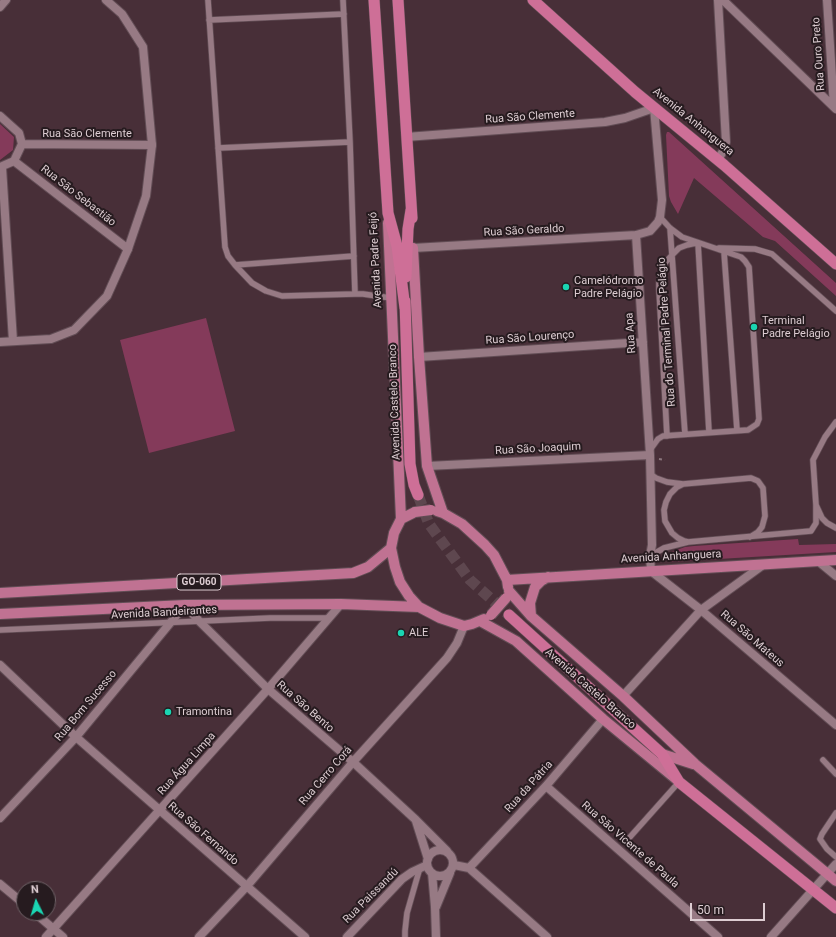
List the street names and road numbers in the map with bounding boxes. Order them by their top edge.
street label: Rua Ouro Preto [810,17,828,91]
street label: Avenida Anhanguera [650,85,736,159]
street label: Rua São Clemente [485,107,575,127]
street label: Rua São Clemente [42,127,132,141]
street label: Rua São Sebastião [38,163,118,229]
street label: Avenida Padre Feijó [367,212,385,308]
street label: Rua São Geraldo [483,222,565,240]
street label: Rua do Terminal Padre Pelágio [655,257,679,407]
street label: Rua Apa [623,312,639,354]
street label: Rua São Lourenço [485,328,575,348]
street label: Avenida Castelo Branco [386,344,404,460]
street label: Rua São Joaquim [495,440,581,458]
street label: Avenida Anhanguera [620,548,722,566]
road number: GO-060 [177,574,221,590]
street label: Avenida Bandeirantes [111,604,217,622]
street label: Rua São Mateus [718,608,786,670]
street label: Avenida Castelo Branco [542,646,638,732]
street label: Rua Bom Sucesso [52,668,120,744]
street label: Rua São Bento [274,679,336,735]
street label: Rua Água Limpa [155,730,219,798]
street label: Rua Cerro Corá [297,744,355,808]
street label: Rua da Pátria [502,758,556,816]
street label: Rua São Vicente de Paula [579,799,681,891]
street label: Rua São Fernando [165,800,241,868]
street label: Rua Paissandú [341,866,401,926]

